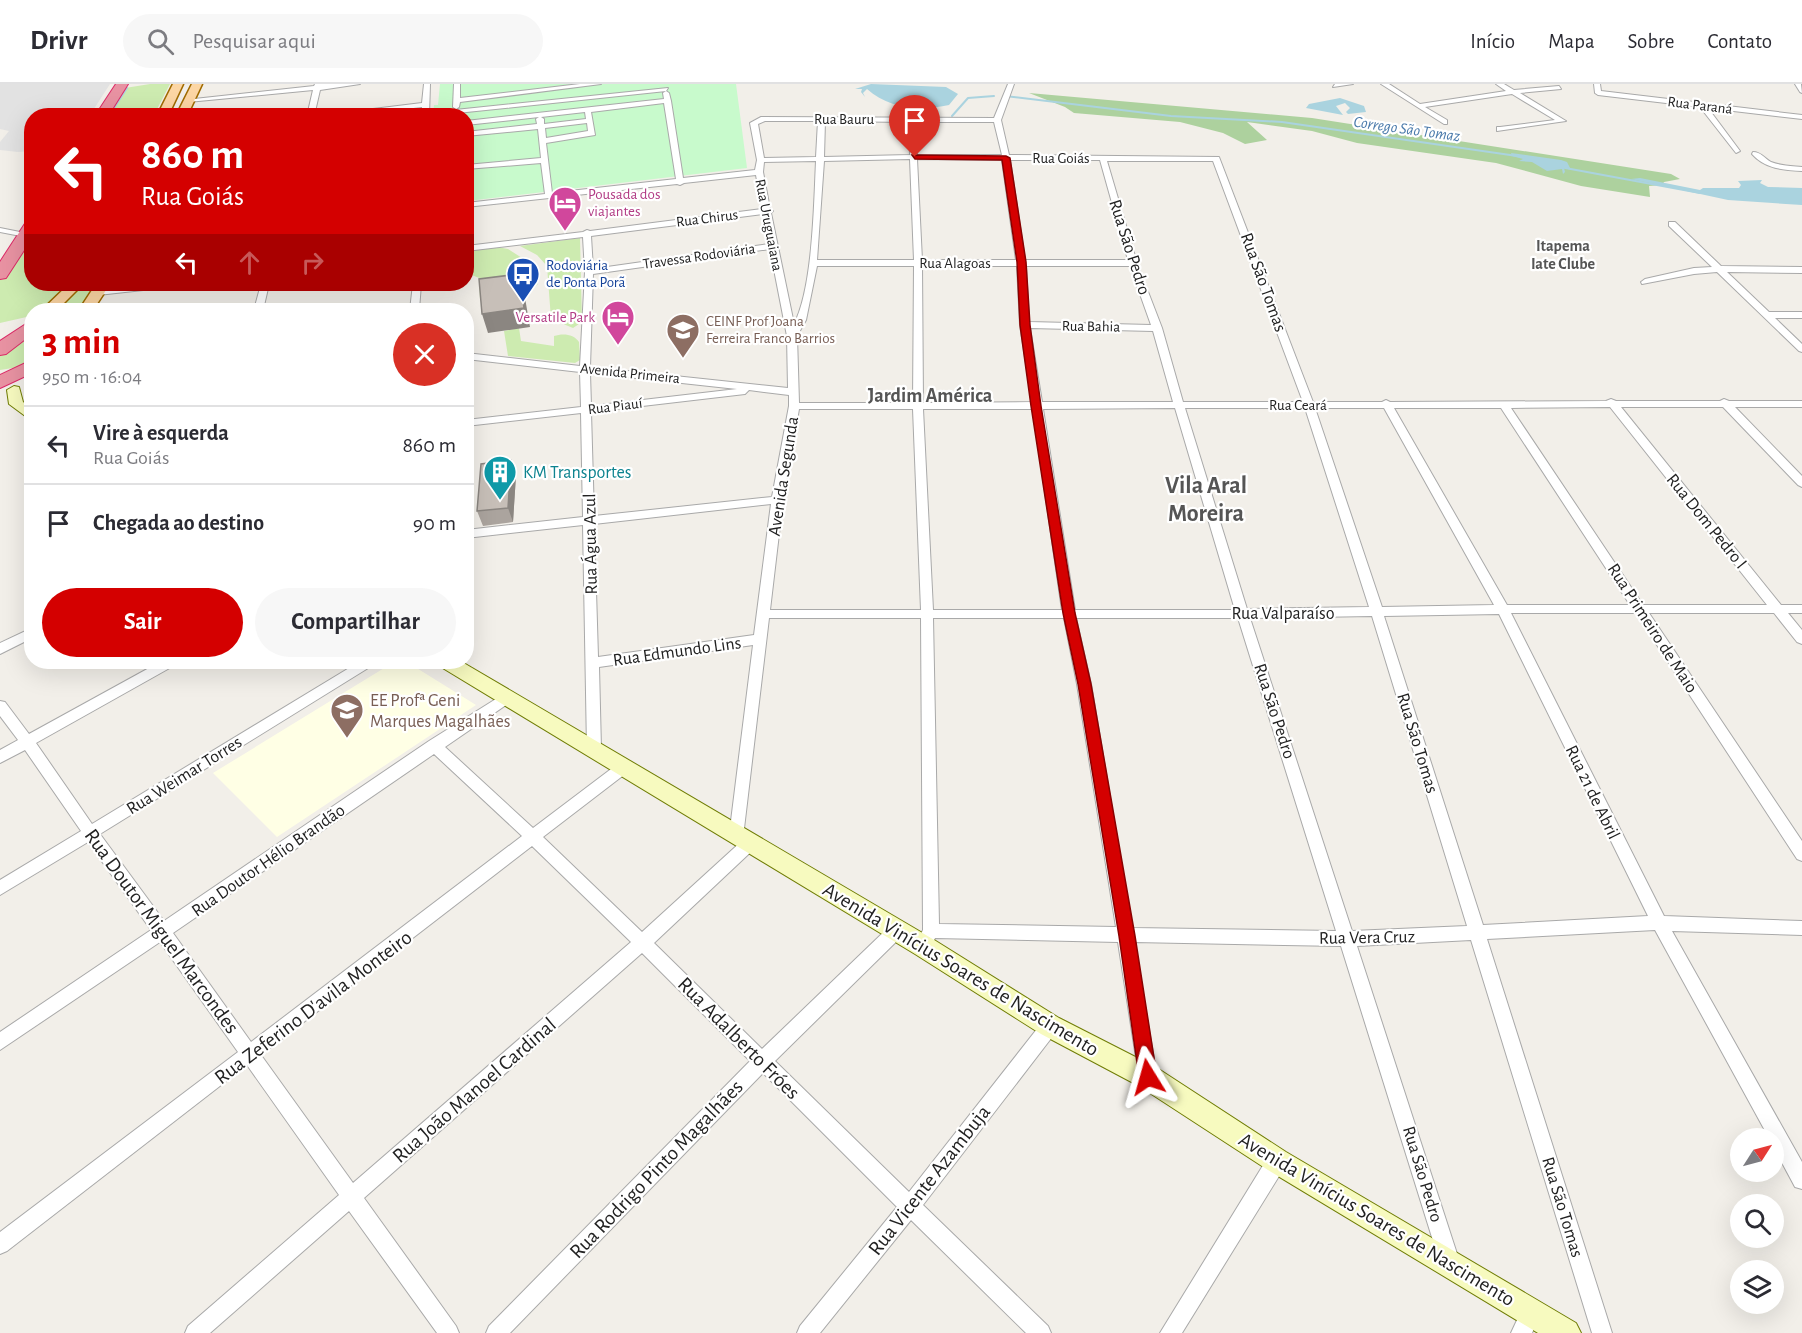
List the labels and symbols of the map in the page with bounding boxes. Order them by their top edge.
street label: Rua Paraná [1667,94,1733,117]
pin [889,95,940,157]
street label: Rua Bauru [814,112,874,127]
water label: Corrego São Tomaz [1352,114,1462,144]
street label: Rua Goiás [1032,151,1090,166]
street label: Rua Uruguaiana [752,178,785,273]
hotel icon: Pousada dos viajantes [547,185,583,232]
place label: Pousada dos viajantes [588,187,661,219]
street label: Rua São Pedro [1105,197,1153,297]
street label: Rua Chirus [675,207,739,230]
street label: Rua São Tomas [1237,230,1289,334]
district label: Itapema Iate Clube [1531,238,1596,272]
street label: Travessa Rodoviária [642,241,756,272]
bus stop icon: Rodoviária de Ponta Porã [505,256,541,303]
street label: Rua Alagoas [919,256,991,271]
place label: Rodoviária de Ponta Porã [546,258,626,290]
hotel icon: Versatile Park [600,299,636,346]
place label: Versatile Park [516,310,595,325]
school or university icon: CEINF Prof Joana Ferreira Franco Barrios [665,312,701,359]
place label: CEINF Prof Joana Ferreira Franco Barrios [706,314,835,346]
street label: Rua Bahia [1062,318,1120,335]
street label: Avenida Primeira [579,361,681,386]
district label: Jardim América [868,386,993,406]
street label: Rua Piauí [587,396,643,417]
street label: Rua Ceará [1269,398,1327,413]
street label: Avenida Segunda [766,415,802,537]
building icon: KM Transportes [482,454,518,501]
place label: KM Transportes [523,464,632,482]
street label: Rua Dom Pedro I [1663,471,1750,573]
district label: Vila Aral Moreira [1165,474,1247,526]
street label: Rua Água Azul [578,493,601,595]
street label: Rua Primeiro de Maio [1604,561,1701,697]
street label: Rua Valparaíso [1231,605,1335,623]
street label: Rua Edmundo Lins [612,634,742,670]
street label: Rua São Pedro [1250,661,1298,761]
street label: Rua São Tomas [1393,691,1441,796]
school or university icon: EE Profª Geni Marques Magalhães [329,692,365,739]
place label: EE Profª Geni Marques Magalhães [370,692,510,731]
street label: Rua Weimar Torres [124,733,245,819]
street label: Rua 21 de Abril [1562,743,1623,842]
street label: Rua Doutor Hélio Brandão [189,801,349,921]
street label: Rua Doutor Miguel Marcondes [80,825,243,1038]
street label: Avenida Vinícius Soares de Nascimento [819,879,1102,1060]
street label: Rua Zeferino D'avila Monteiro [211,926,416,1088]
street label: Rua Vera Cruz [1319,928,1415,948]
street label: Rua Adalberto Fróes [674,973,804,1103]
street label: Rua João Manoel Cardinal [389,1014,560,1167]
position arrow [1116,1045,1180,1109]
street label: Rua Rodrigo Pinto Magalhães [566,1076,747,1263]
street label: Rua Vicente Azambuja [864,1101,995,1259]
street label: Rua São Pedro [1399,1124,1445,1225]
north arrow [1730,1128,1784,1182]
street label: Avenida Vinícius Soares de Nascimento [1235,1129,1518,1310]
street label: Rua São Tomas [1538,1155,1586,1260]

